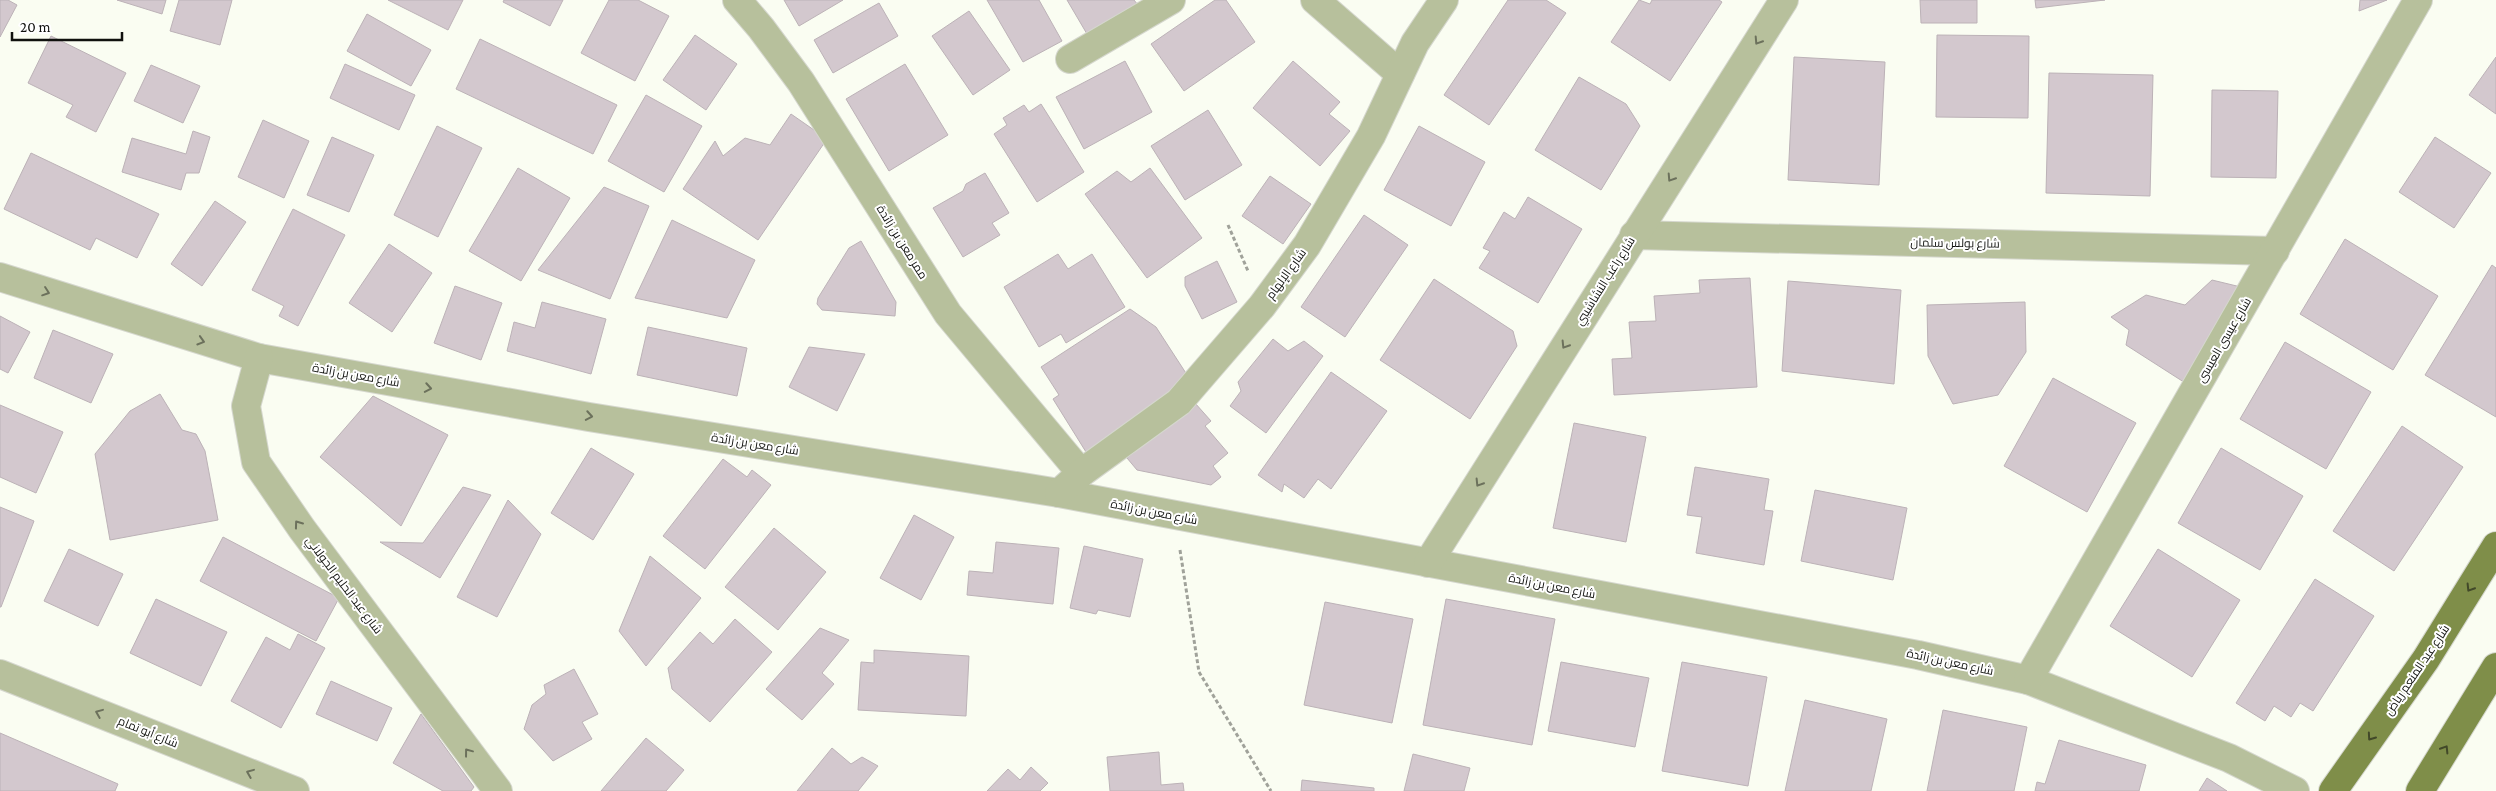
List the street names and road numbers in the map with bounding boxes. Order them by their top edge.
street label: ممر معن بن زائدة [874,202,930,282]
street label: شارع راغب النشاشيبي [1572,234,1640,329]
street label: شارع بولس سلمان [1910,235,2000,252]
street label: شارع الإلهام [1263,246,1310,302]
street label: شارع عيسى العيسى [2194,295,2255,385]
street label: شارع معن بن زائدة [311,360,401,391]
street label: شارع معن بن زائدة [710,430,800,459]
street label: شارع معن بن زائدة [1109,497,1199,528]
street label: شارع عبد الحليم الجولاني [300,534,385,638]
street label: شارع معن بن زائدة [1507,571,1597,602]
street label: شارع عبد المنعم رياض [2382,622,2453,718]
street label: شارع معن بن زائدة [1905,646,1995,679]
street label: شارع أبو تمام [116,713,180,751]

